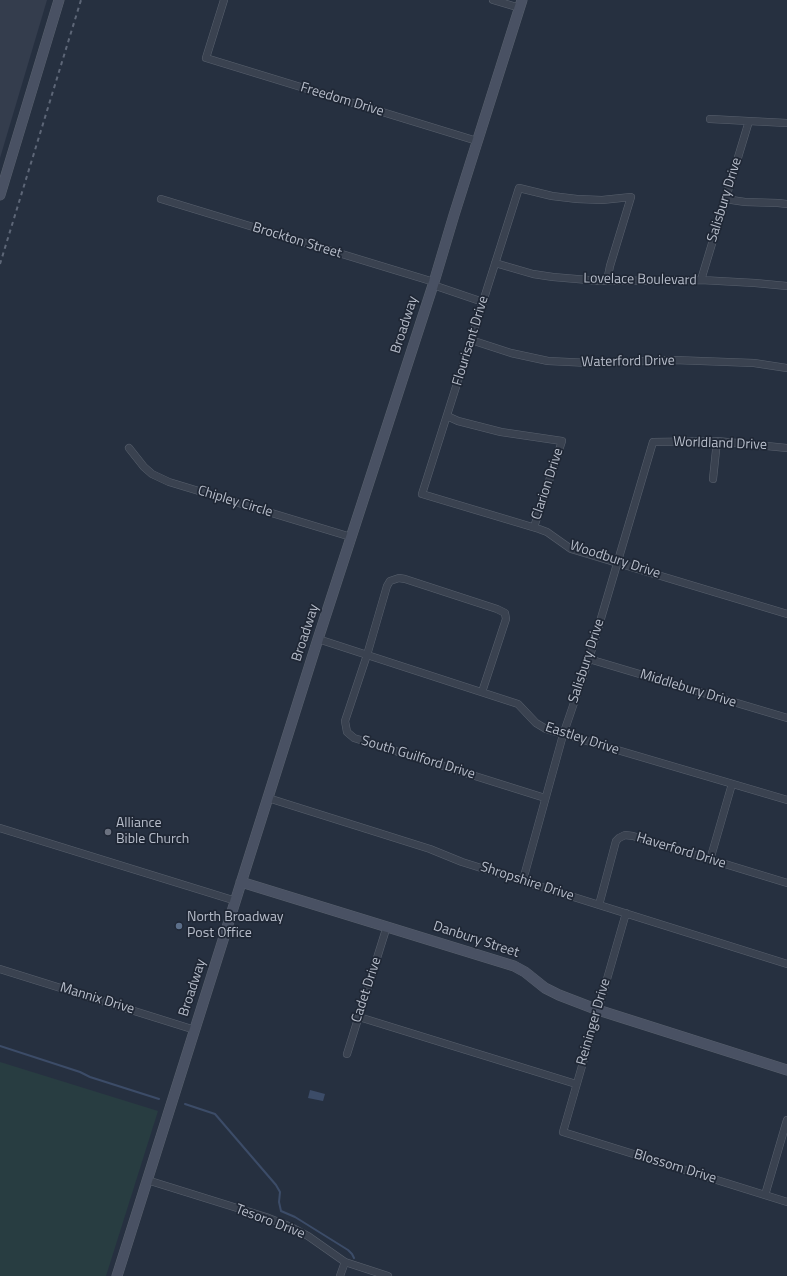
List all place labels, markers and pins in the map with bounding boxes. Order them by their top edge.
place label: Alliance Bible Church [116,816,189,848]
marker: Alliance Bible Church [103,827,113,837]
place label: North Broadway Post Office [187,910,284,942]
marker: North Broadway Post Office [174,921,184,931]

